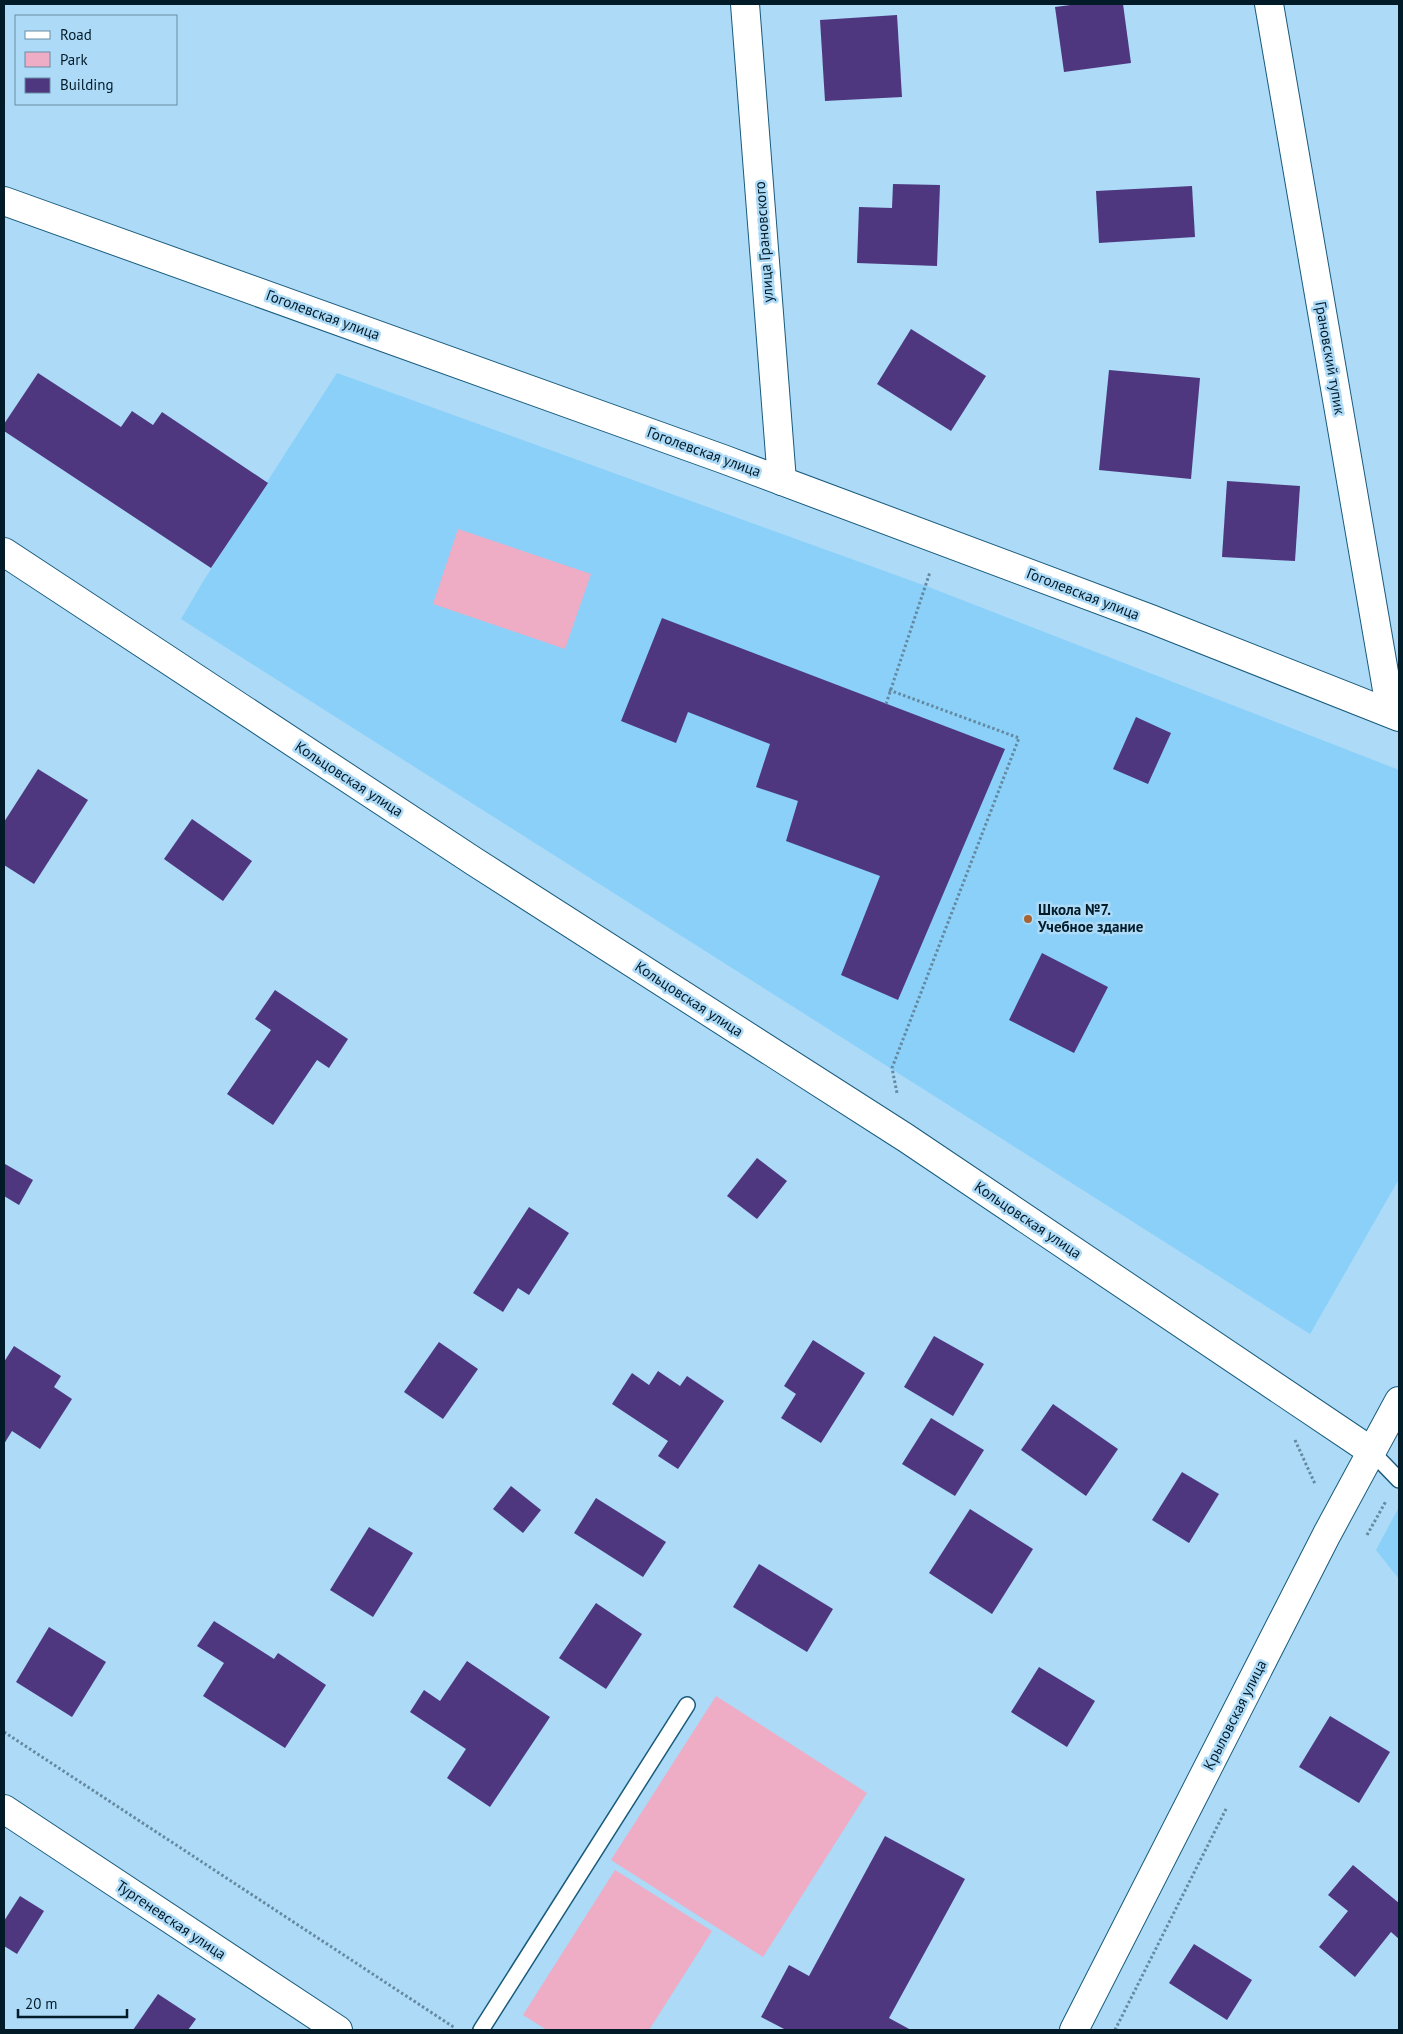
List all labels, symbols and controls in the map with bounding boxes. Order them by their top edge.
legend [15,15,178,105]
text: Road [60,25,92,44]
text: Park [60,50,88,69]
text: Building [60,75,114,94]
street label: улица Грановского [750,181,777,303]
street label: Гоголевская улица [264,285,383,344]
street label: Грановский тупик [1311,300,1350,417]
street label: Гоголевская улица [645,422,764,481]
street label: Гоголевская улица [1024,563,1142,624]
street label: Кольцовская улица [292,737,407,821]
place label: Школа №7. Учебное здание [1037,900,1144,936]
marker: Школа №7. Учебное здание [1022,913,1034,925]
street label: Кольцовская улица [632,957,747,1041]
street label: Кольцовская улица [971,1177,1085,1262]
street label: Крыловская улица [1199,1657,1270,1773]
street label: Тургеневская улица [113,1876,230,1963]
scale bar [18,1986,126,2018]
text: 20 m [25,1994,58,2013]

